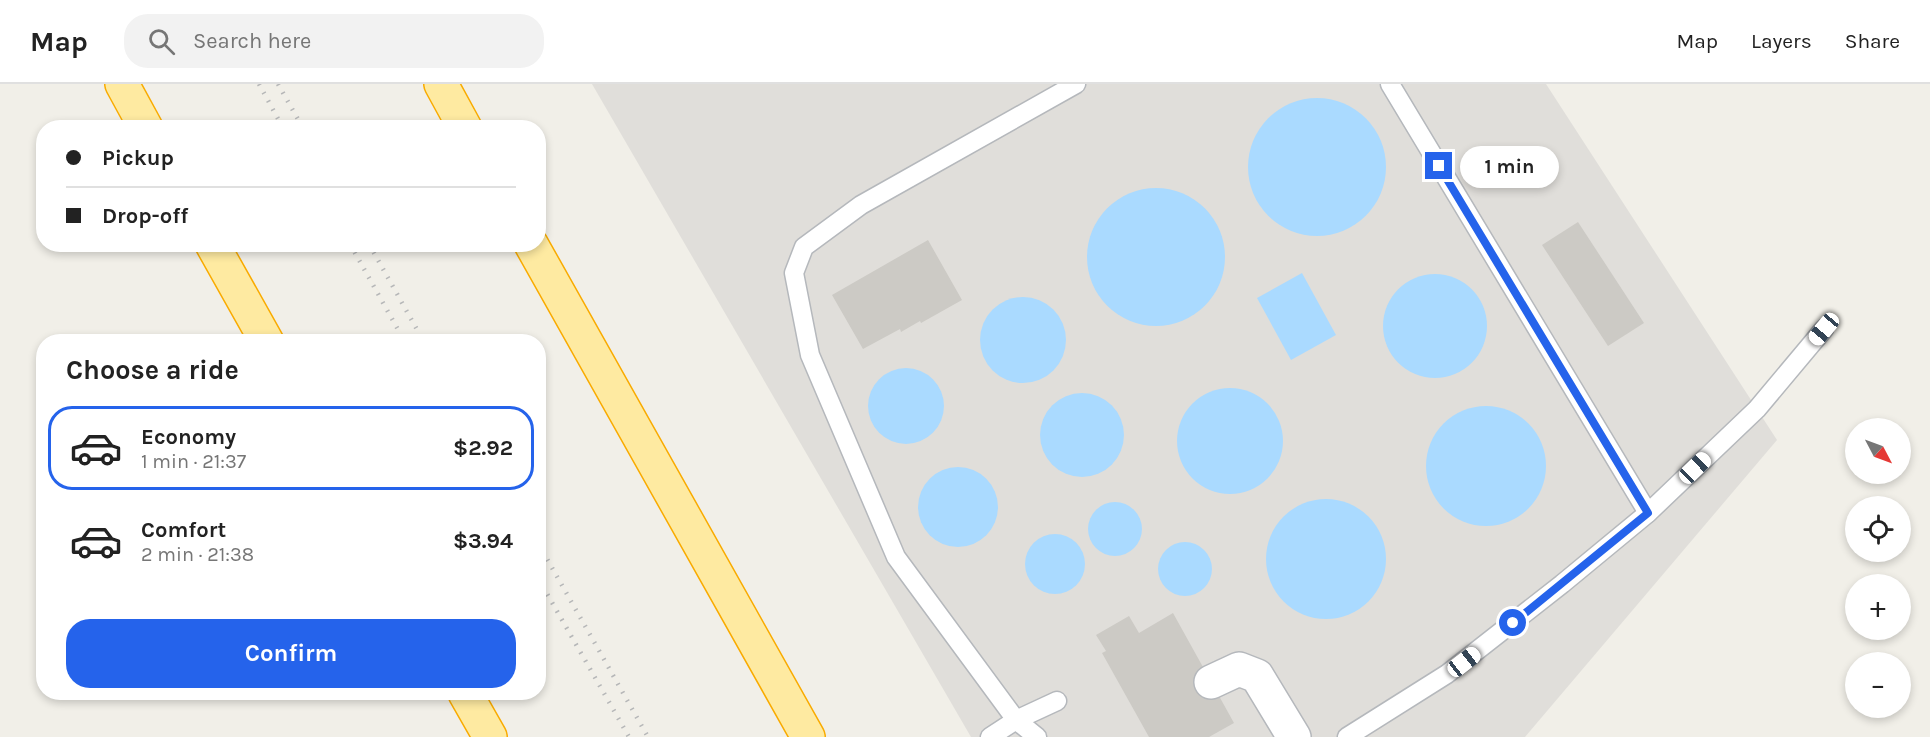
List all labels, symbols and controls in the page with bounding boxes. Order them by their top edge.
search box [124,14,544,68]
text: Map [30,25,88,58]
icon: search [145,25,178,58]
text: Search here [193,28,311,54]
text: Map [1676,29,1718,53]
text: Layers [1751,29,1812,53]
text: Share [1845,29,1900,53]
text: Pickup [102,145,174,171]
callout: 1 min [1460,145,1559,187]
route end [1425,152,1452,179]
text: 1 min [1484,155,1535,178]
text: Drop-off [102,203,188,229]
car [1806,309,1842,349]
text: Choose a ride [66,354,239,386]
north arrow [1845,418,1911,484]
map controls [1845,418,1911,718]
icon: car [69,421,123,475]
text: Economy [141,424,236,450]
text: $2.92 [453,435,513,461]
car [1676,449,1714,487]
text: 1 min · 21:37 [141,450,246,473]
button: locate [1845,496,1911,562]
icon: car [69,514,123,568]
text: Comfort [141,517,226,543]
text: $3.94 [453,528,513,554]
text: 2 min · 21:38 [141,543,254,566]
button: + [1845,574,1911,640]
route start [1499,609,1526,636]
button: Confirm [66,619,516,688]
car [1444,644,1484,680]
button: − [1845,652,1911,718]

